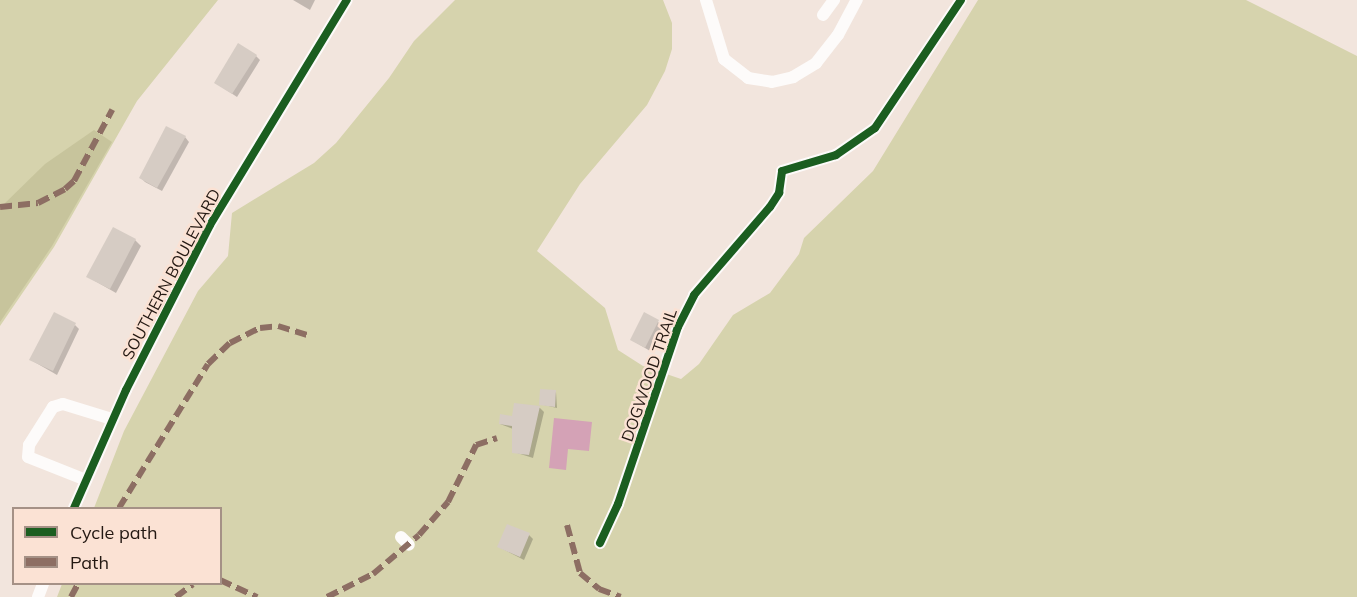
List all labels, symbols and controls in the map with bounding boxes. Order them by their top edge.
street label: SOUTHERN BOULEVARD [118,185,224,363]
street label: DOGWOOD TRAIL [617,306,681,444]
legend [12,507,222,585]
text: Cycle path [70,521,157,544]
text: Path [70,551,109,574]

